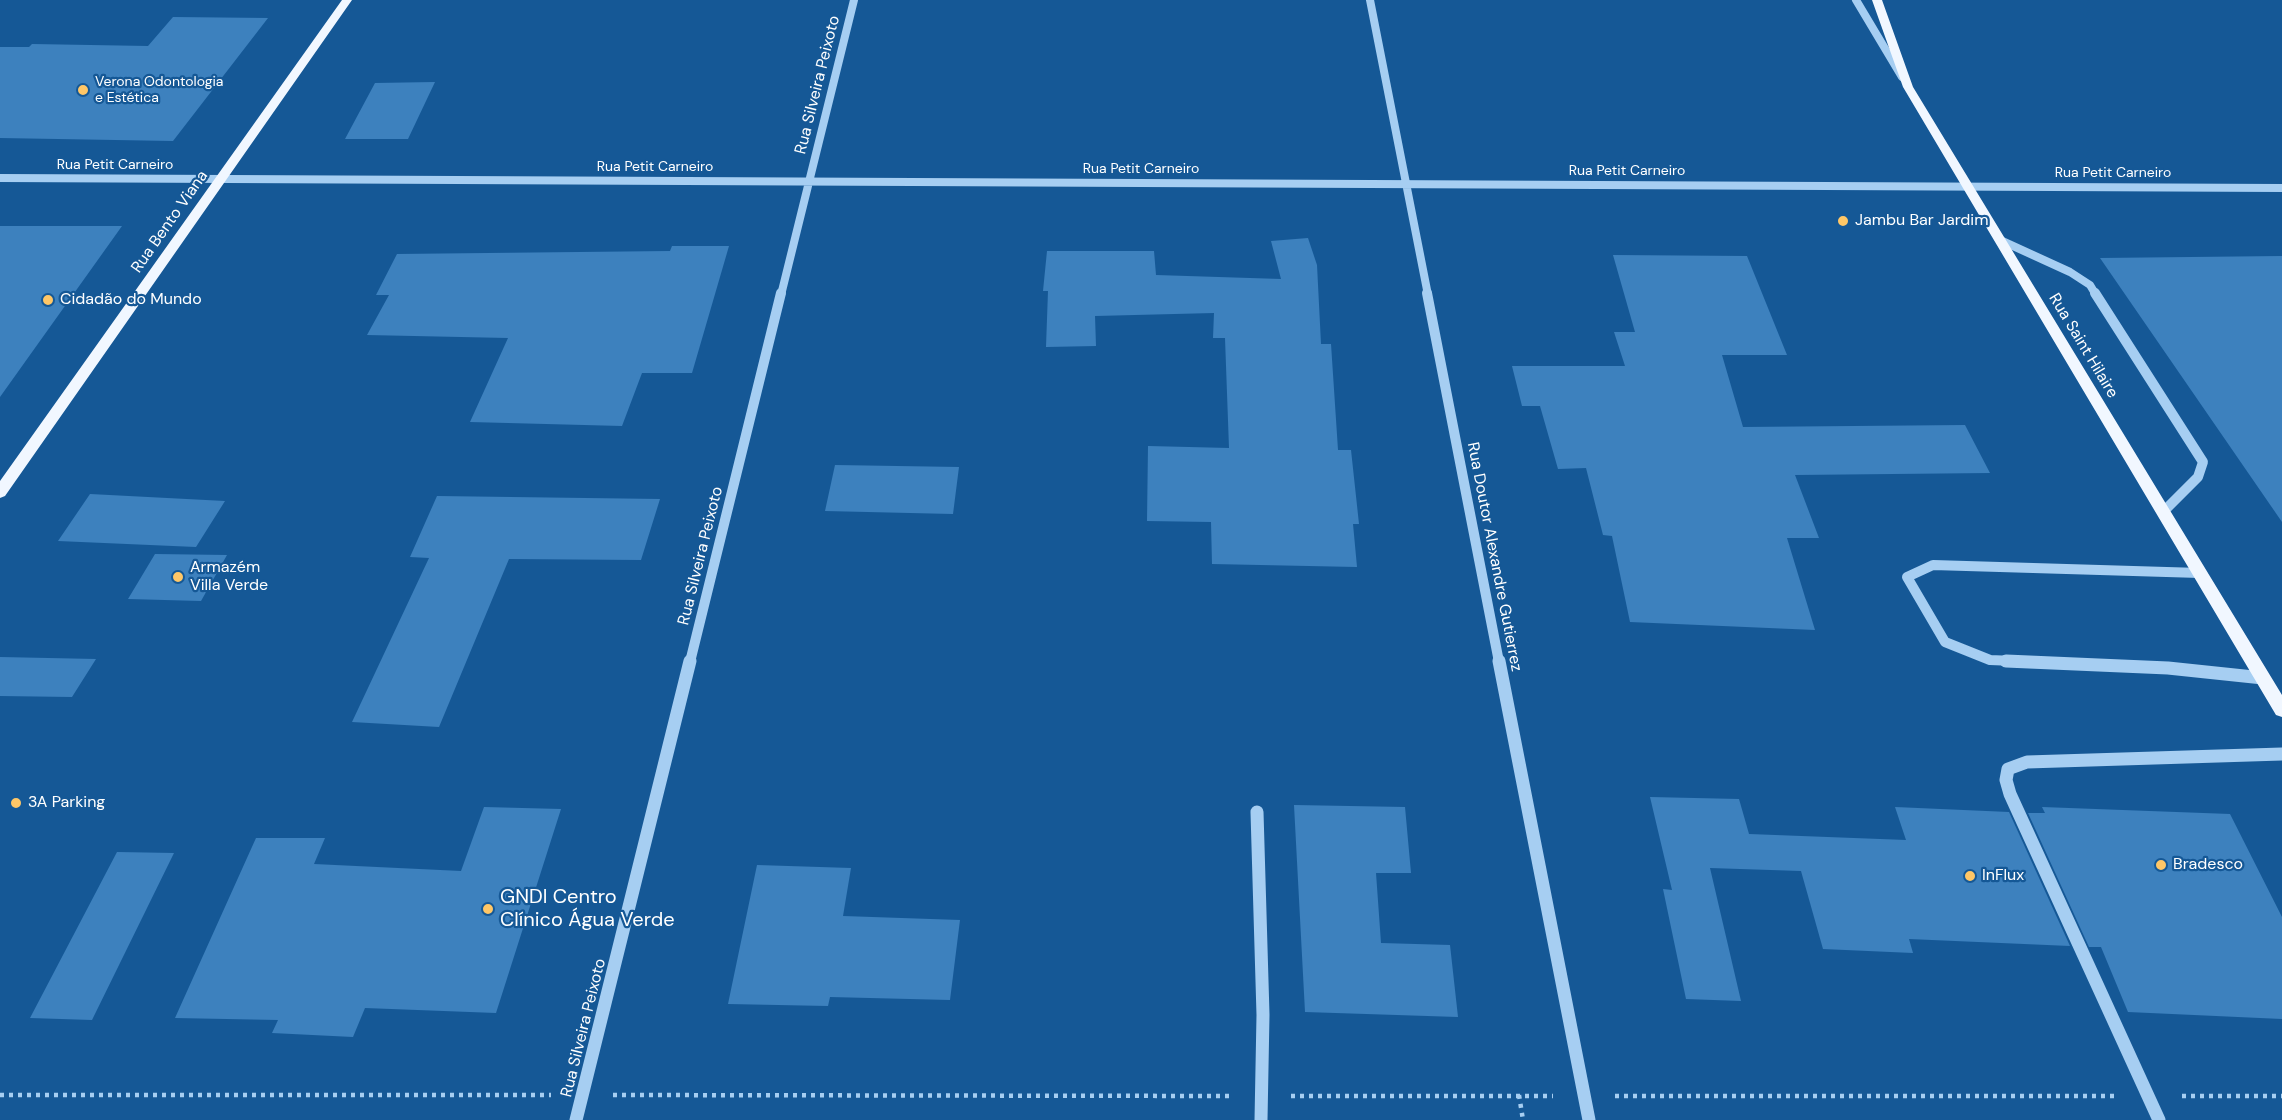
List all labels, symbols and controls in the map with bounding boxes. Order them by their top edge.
street label: Rua Silveira Peixoto [791,14,845,156]
place label: Verona Odontologia e Estética [95,74,223,106]
marker: Verona Odontologia e Estética [76,83,90,97]
street label: Rua Petit Carneiro [57,157,173,173]
street label: Rua Petit Carneiro [597,159,713,175]
street label: Rua Petit Carneiro [1083,161,1199,177]
street label: Rua Petit Carneiro [1569,163,1685,179]
street label: Rua Petit Carneiro [2055,165,2171,181]
street label: Rua Bento Viana [128,167,212,277]
place label: Jambu Bar Jardim [1855,211,1988,231]
marker: Jambu Bar Jardim [1836,214,1850,228]
place label: Cidadão do Mundo [60,290,202,310]
street label: Rua Saint Hilaire [2044,290,2122,402]
marker: Cidadão do Mundo [41,293,55,307]
street label: Rua Doutor Alexandre Gutierrez [1462,441,1526,673]
street label: Rua Silveira Peixoto [674,485,728,627]
place label: Armazém Villa Verde [190,558,268,596]
marker: Armazém Villa Verde [171,570,185,584]
place label: 3A Parking [28,793,105,813]
marker: 3A Parking [9,796,23,810]
place label: Bradesco [2173,855,2243,875]
marker: Bradesco [2154,858,2168,872]
place label: InFlux [1982,866,2024,886]
marker: InFlux [1963,869,1977,883]
place label: GNDI Centro Clínico Água Verde [500,886,675,933]
marker: GNDI Centro Clínico Água Verde [481,902,495,916]
street label: Rua Silveira Peixoto [557,957,611,1099]

